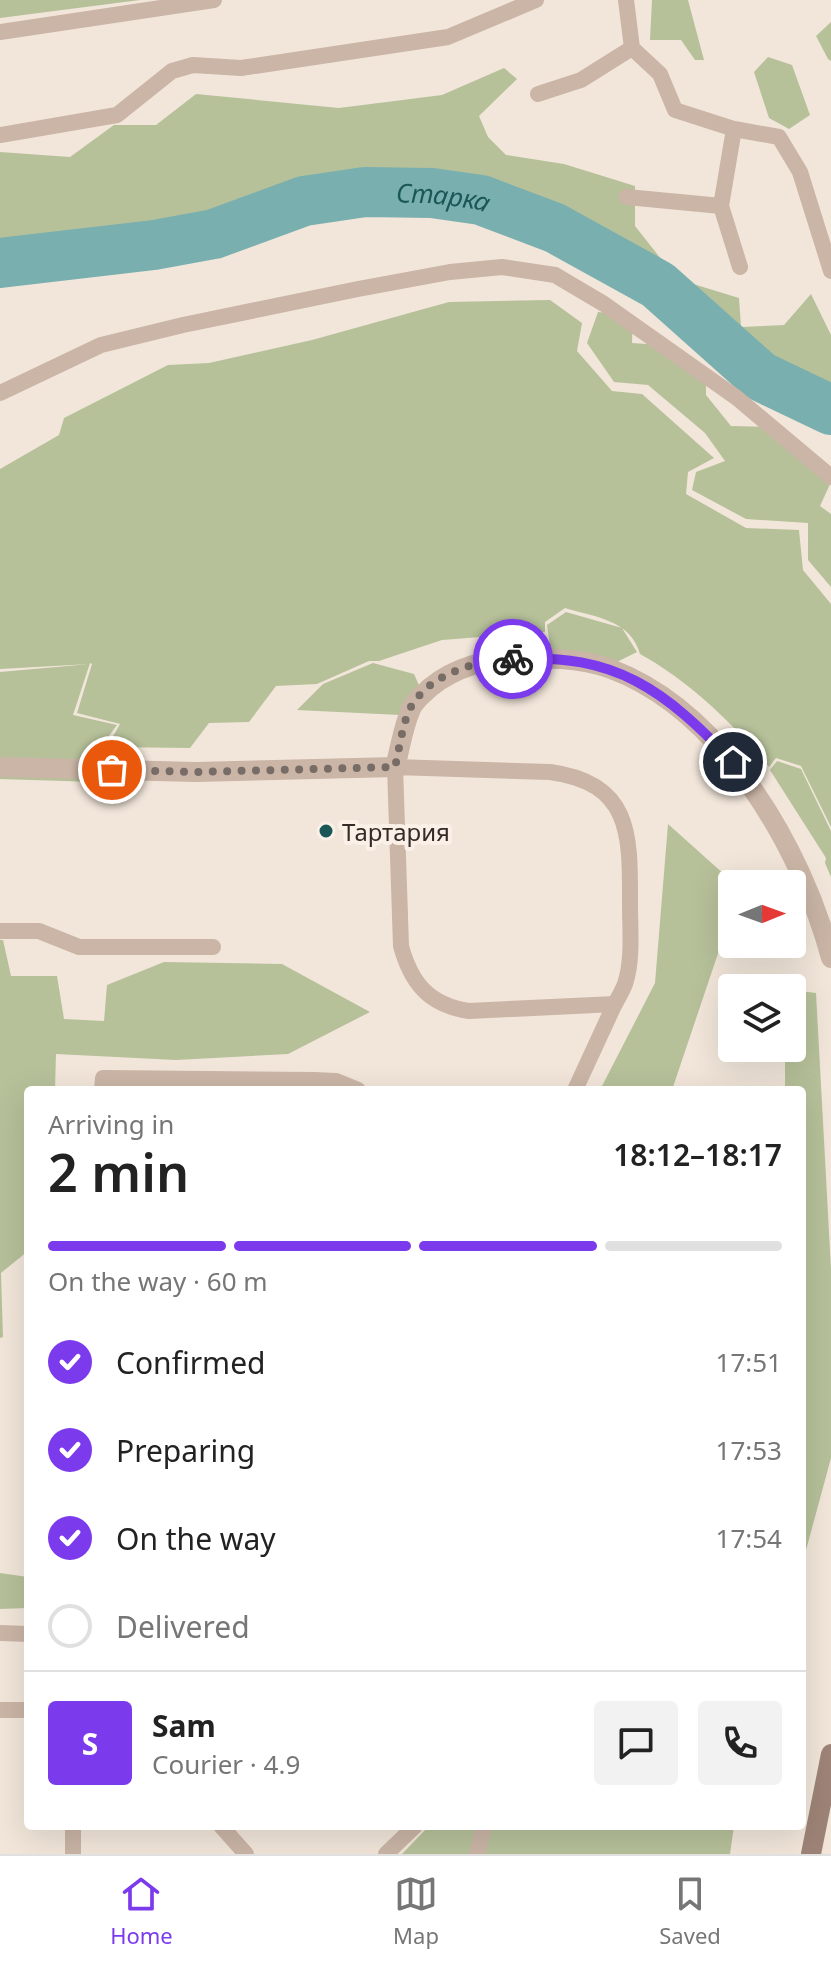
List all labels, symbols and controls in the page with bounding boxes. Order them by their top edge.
water label: Старка [396,174,496,220]
courier [473,619,553,699]
icon: bike [491,637,535,681]
pin [699,728,767,796]
pin [78,736,146,804]
icon: home [711,740,755,784]
icon: bag [90,748,134,792]
place label: Тартария [342,815,450,848]
marker: Тартария [317,822,335,840]
north arrow [718,870,806,958]
map controls [718,870,806,1062]
button: layers [718,974,806,1062]
text: Arriving in [48,1106,174,1142]
text: 18:12–18:17 [613,1134,782,1175]
text: 2 min [48,1136,189,1207]
text: On the way · 60 m [48,1263,268,1299]
icon: check [48,1340,92,1384]
text: Confirmed [116,1342,266,1383]
text: 17:51 [716,1344,782,1380]
icon: check [48,1428,92,1472]
text: Preparing [116,1430,255,1471]
text: 17:53 [716,1432,782,1468]
icon: check [48,1516,92,1560]
text: On the way [116,1518,276,1559]
text: 17:54 [716,1520,782,1556]
text: Delivered [116,1606,250,1647]
button: chat [594,1701,678,1785]
button: phone [698,1701,782,1785]
text: Sam [152,1705,216,1746]
text: S [82,1723,98,1764]
text: Courier · 4.9 [152,1746,300,1782]
tab: Home [110,1872,173,1950]
tab: Map [393,1872,439,1950]
tab: Saved [659,1872,721,1950]

